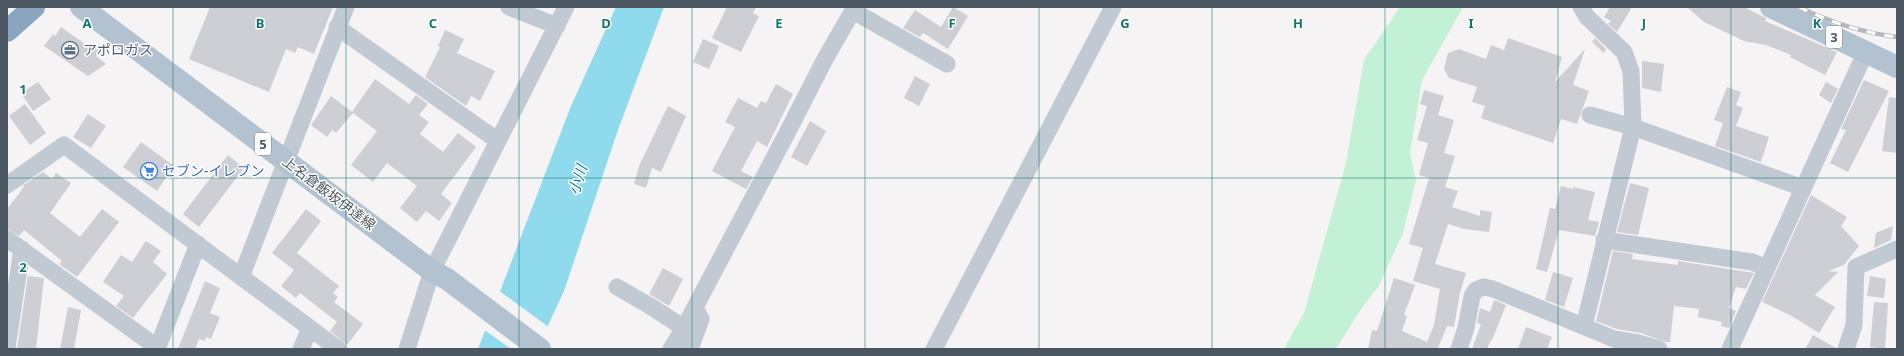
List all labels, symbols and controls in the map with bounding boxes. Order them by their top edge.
text: A [83,14,92,32]
text: B [256,14,264,32]
text: C [429,14,437,32]
text: D [601,14,611,32]
text: E [775,14,783,32]
text: F [948,14,956,32]
text: G [1120,14,1130,32]
text: H [1293,14,1303,32]
text: I [1468,14,1474,32]
text: J [1641,14,1646,32]
text: K [1813,14,1822,32]
road number: 3 [1826,26,1842,48]
office icon: アポロガス [60,40,80,60]
place label: アポロガス [83,40,153,59]
text: 1 [19,80,27,98]
road number: 5 [255,133,271,155]
street label: 上名倉飯坂伊達線 [279,151,380,234]
water label: 小川 [563,160,592,197]
supermarket icon: セブン-イレブン [139,161,159,181]
place label: セブン-イレブン [162,161,265,180]
text: 2 [19,258,27,276]

